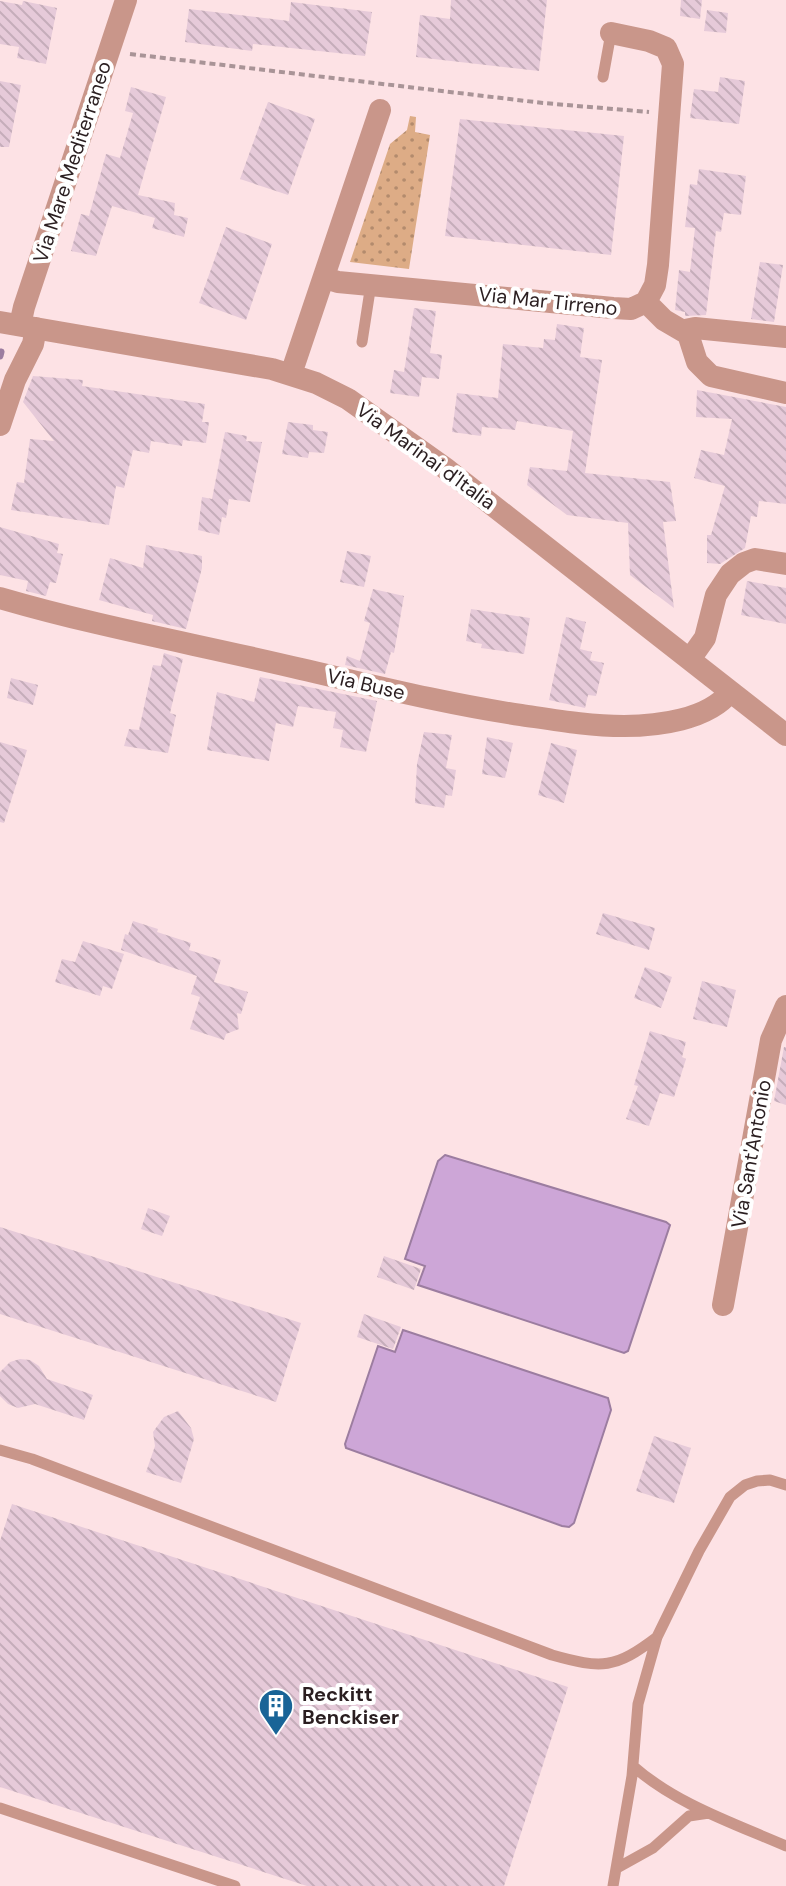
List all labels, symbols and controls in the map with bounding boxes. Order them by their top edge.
street label: Via Mare Mediterraneo [27,58,117,266]
street label: Via Mar Tirreno [477,281,619,321]
street label: Via Marinai d'Italia [351,397,501,515]
street label: Via Buse [324,662,408,706]
street label: Via Sant'Antonio [725,1078,777,1230]
place label: Reckitt Benckiser [302,1681,399,1730]
building icon: Reckitt Benckiser [257,1687,295,1737]

